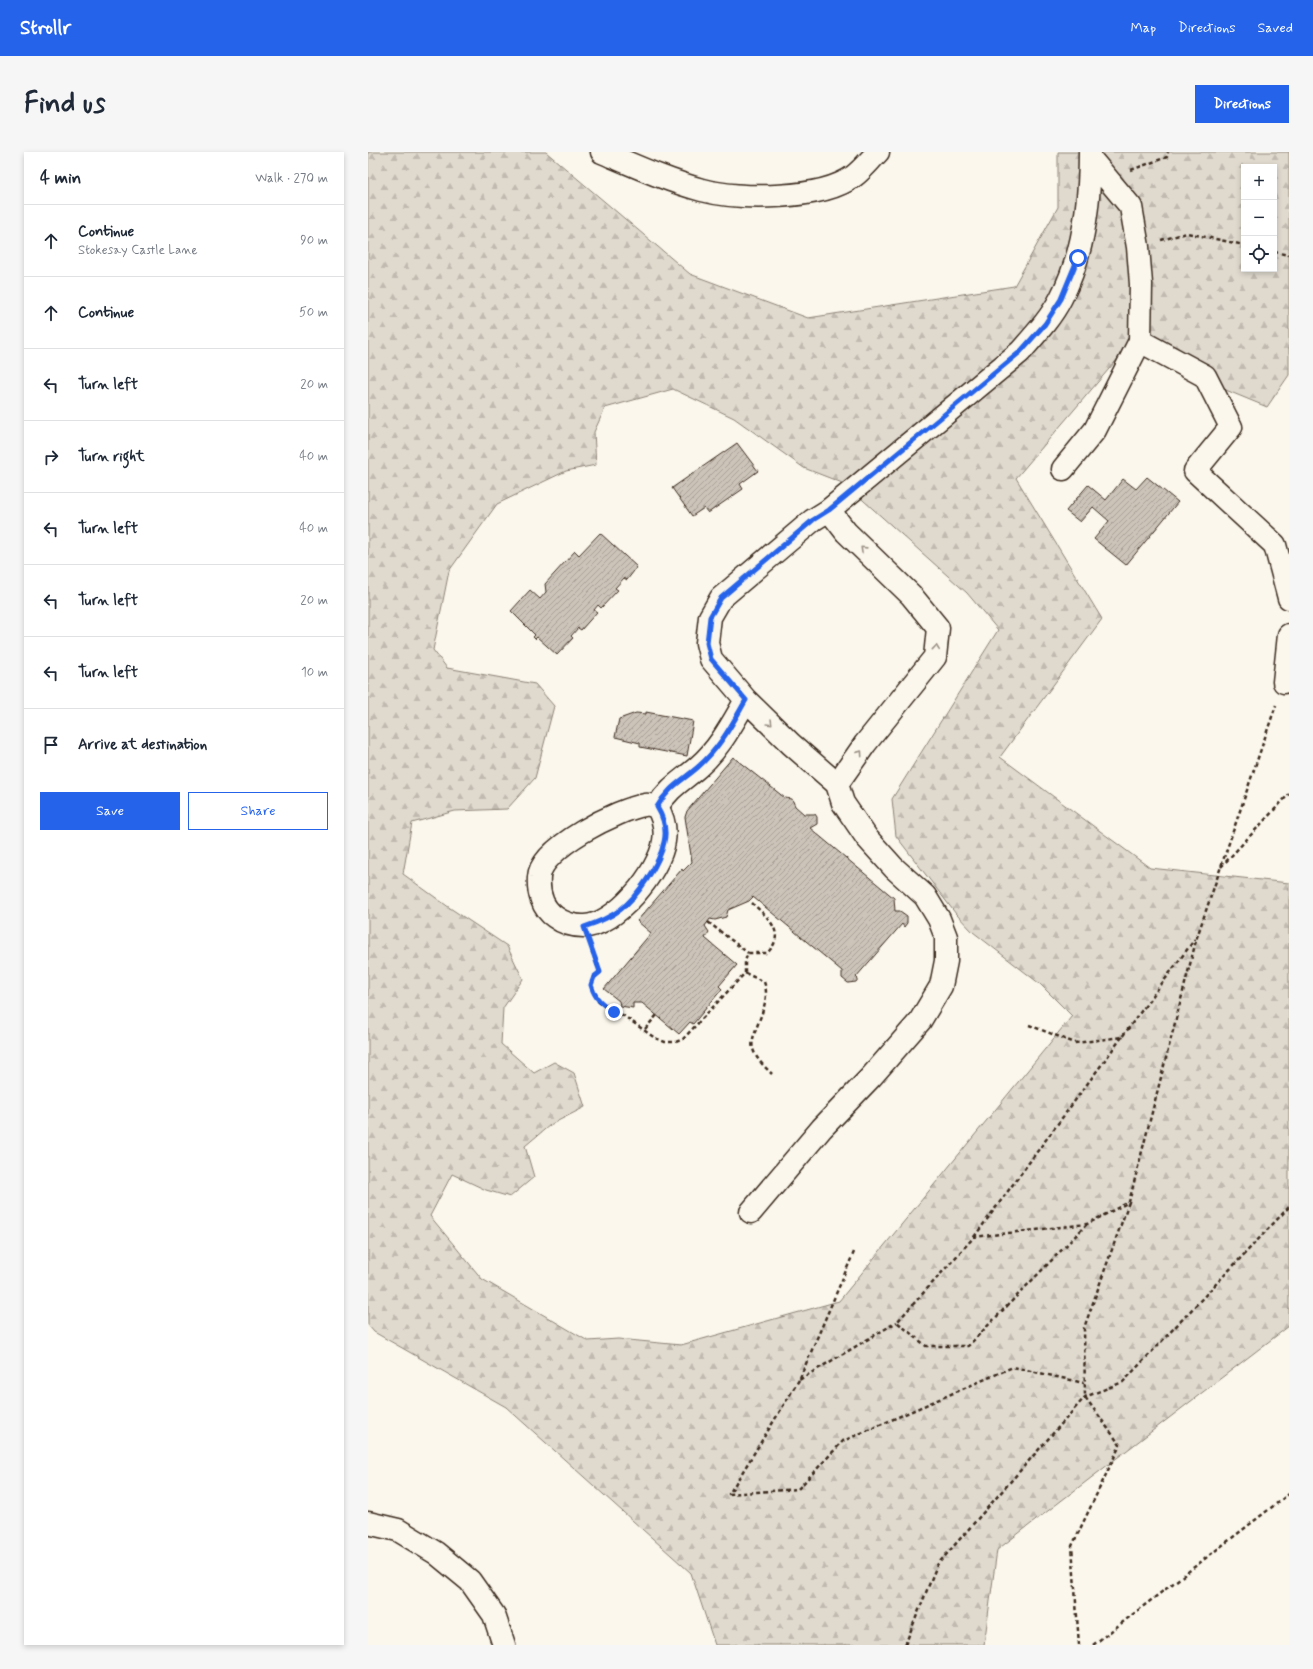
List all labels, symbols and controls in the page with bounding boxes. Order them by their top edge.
text: Strollr [20,16,71,41]
text: Map [1130,19,1156,37]
text: Directions [1178,19,1236,37]
text: Saved [1258,19,1293,37]
button: Directions [1195,85,1289,123]
text: Find us [24,86,105,123]
map controls [1241,164,1277,272]
button: + [1241,164,1277,200]
text: 4 min [40,167,81,189]
text: Walk · 270 m [255,170,328,187]
button: − [1241,200,1277,236]
text: Continue [78,222,134,242]
icon: ahead [40,230,62,252]
text: 90 m [300,232,328,249]
button: locate [1241,236,1277,272]
text: Stokesay Castle Lane [78,242,198,259]
route start [1069,249,1087,267]
icon: ahead [40,302,62,324]
text: Continue [78,303,134,323]
text: 50 m [299,304,328,321]
icon: left [40,374,62,396]
text: Turn left [78,375,138,395]
text: 20 m [300,376,328,393]
icon: right [40,446,62,468]
text: Turn right [78,447,145,467]
text: 40 m [299,448,328,465]
icon: left [40,518,62,540]
text: Turn left [78,519,138,539]
text: 40 m [299,520,328,537]
one-way arrow [860,546,868,554]
icon: left [40,590,62,612]
text: Turn left [78,591,138,611]
text: 20 m [300,592,328,609]
one-way arrow [931,645,940,652]
icon: left [40,662,62,684]
text: Turn left [78,663,138,683]
text: 10 m [301,664,328,681]
one-way arrow [765,718,773,726]
icon: arrive [40,734,62,756]
text: Arrive at destination [78,735,207,755]
one-way arrow [855,750,862,757]
button: Save [40,792,180,830]
button: Share [188,792,328,830]
route end [605,1003,623,1021]

